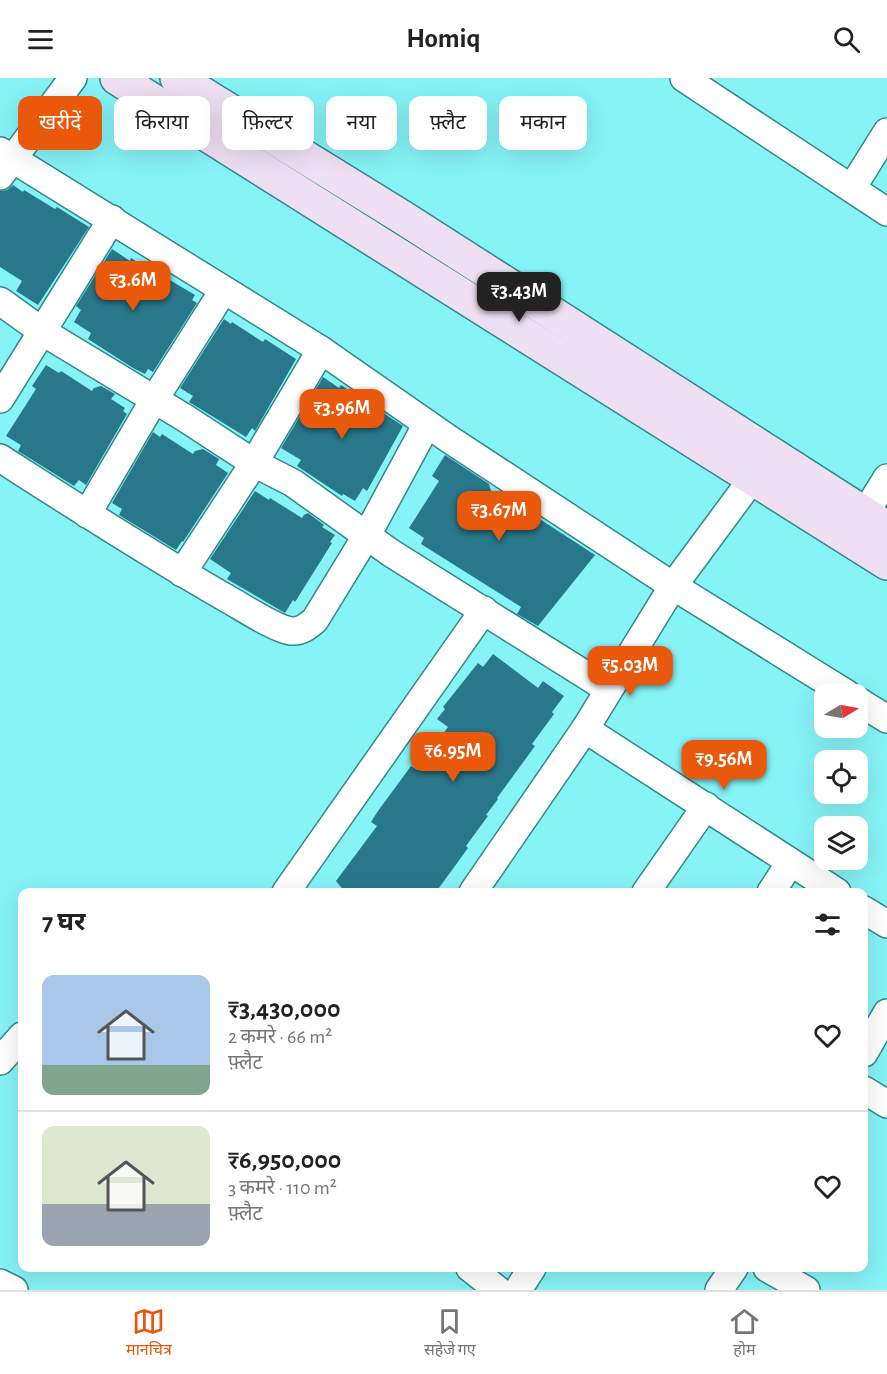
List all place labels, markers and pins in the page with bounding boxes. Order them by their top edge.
pin: ₹3.6M [91,261,175,312]
pin: ₹3.43M [470,272,568,323]
pin: ₹3.96M [293,389,391,440]
pin: ₹3.67M [450,491,548,542]
pin: ₹5.03M [581,646,679,697]
pin: ₹6.95M [404,732,502,783]
pin: ₹9.56M [675,740,773,791]

